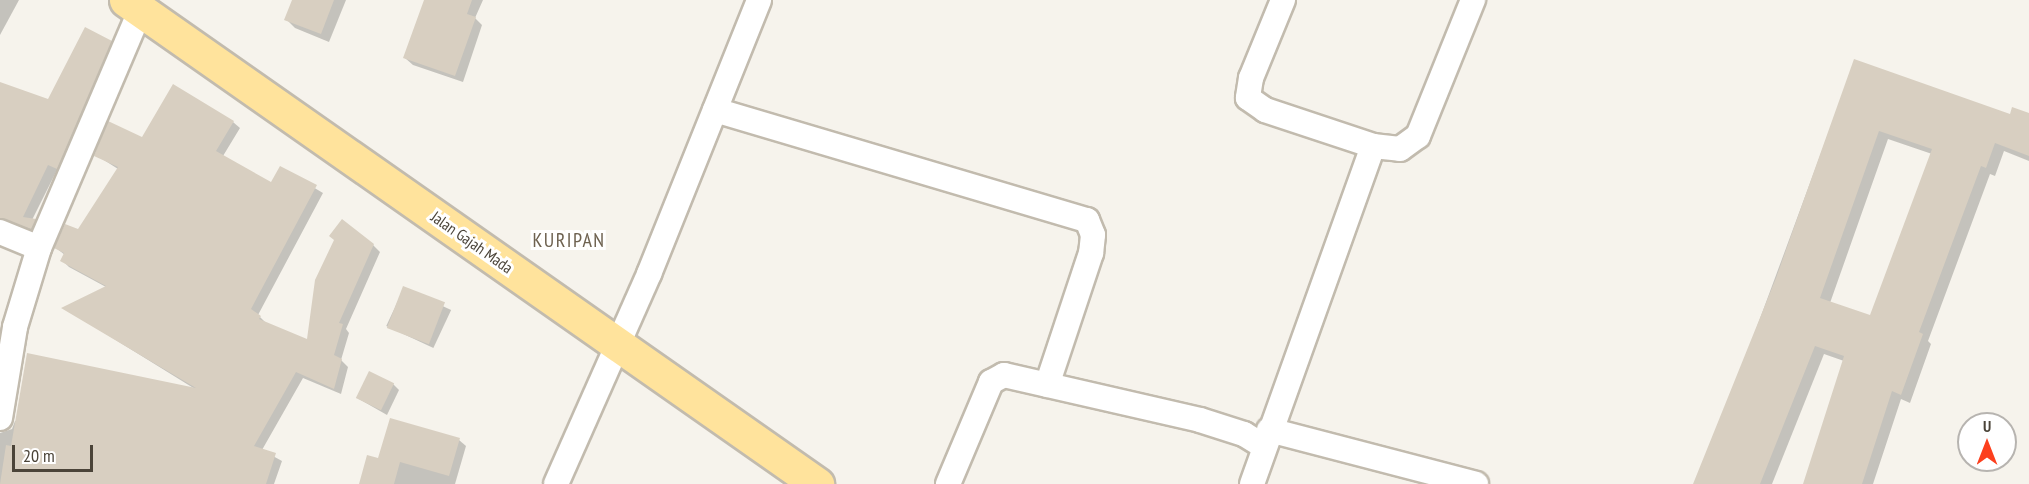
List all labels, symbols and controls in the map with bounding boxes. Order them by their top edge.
street label: Jalan Gajah Mada [427,207,517,277]
district label: KURIPAN [532,228,606,252]
north arrow [1957,412,2017,472]
text: U [1983,416,1991,436]
scale bar [15,433,96,471]
text: 20 m [23,444,55,467]

